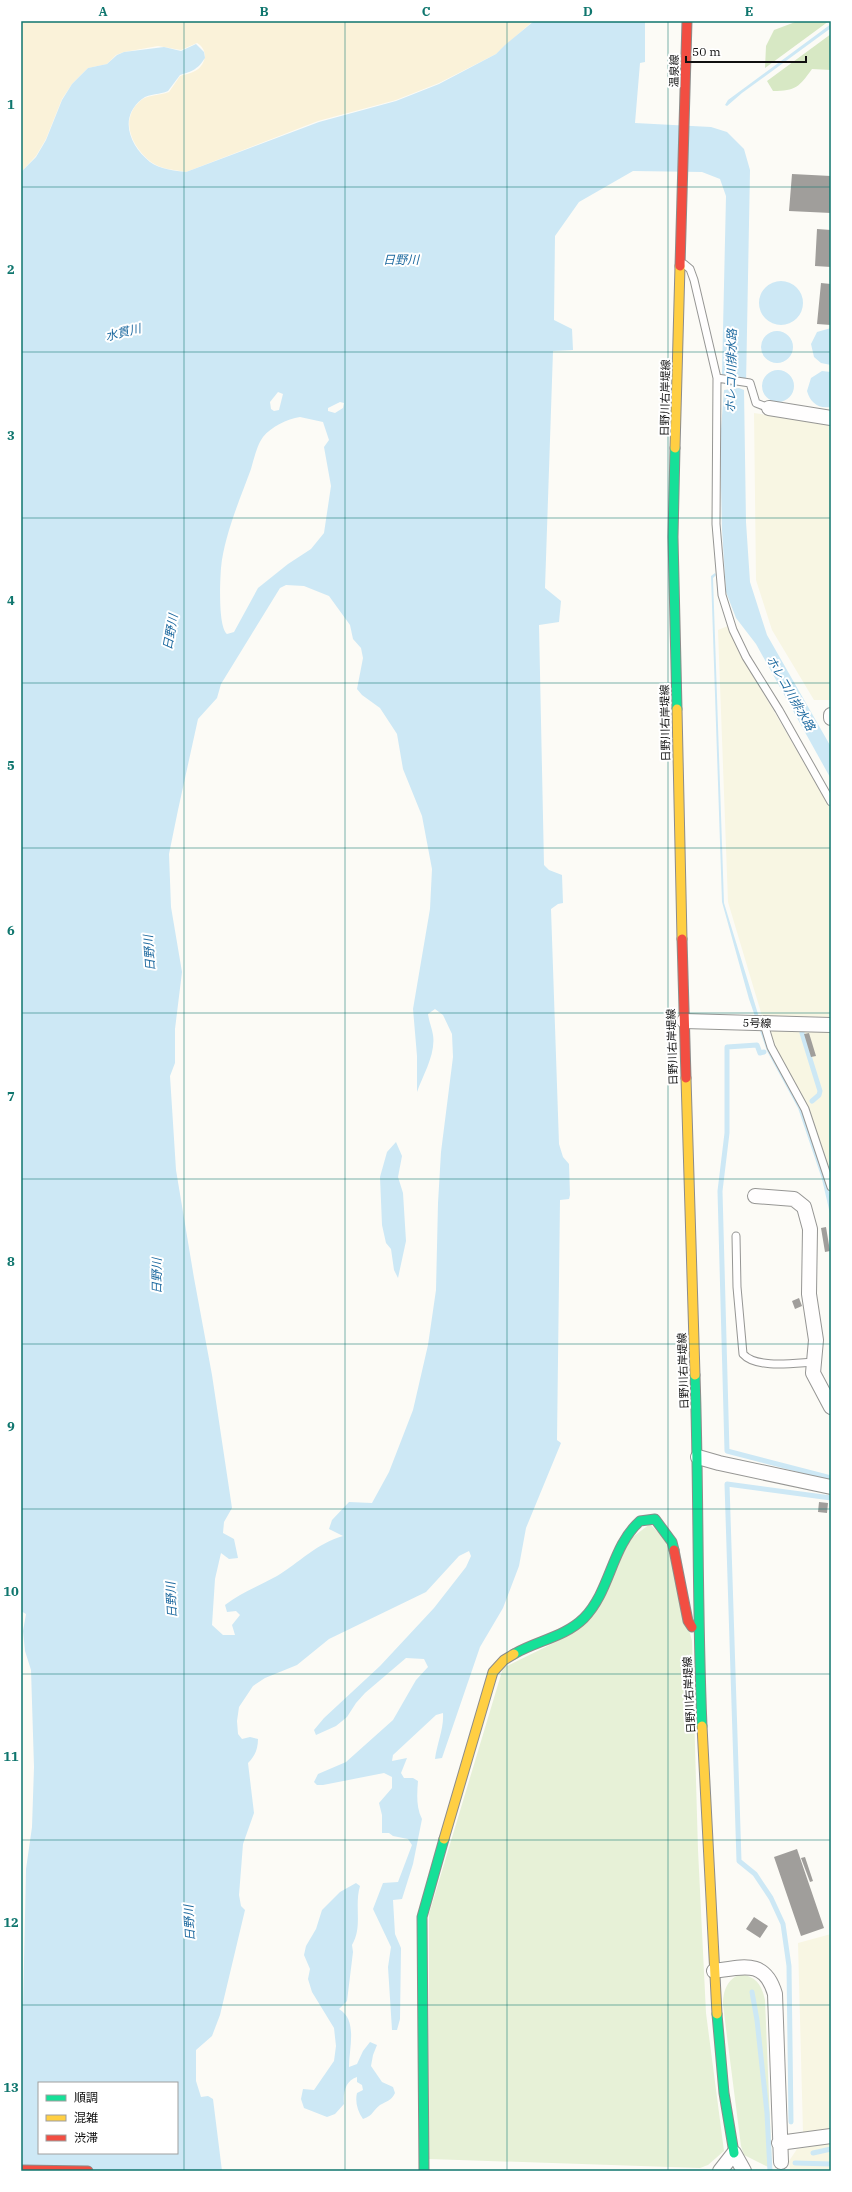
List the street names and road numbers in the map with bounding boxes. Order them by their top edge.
street label: 温泉線 [667,54,681,88]
street label: 日野川右岸堤線 [657,359,673,437]
street label: 日野川右岸堤線 [657,684,673,762]
street label: 日野川右岸堤線 [664,1008,680,1086]
street label: 5号線 [742,1016,772,1030]
street label: 日野川右岸堤線 [675,1332,691,1410]
street label: 日野川右岸堤線 [680,1656,698,1734]

